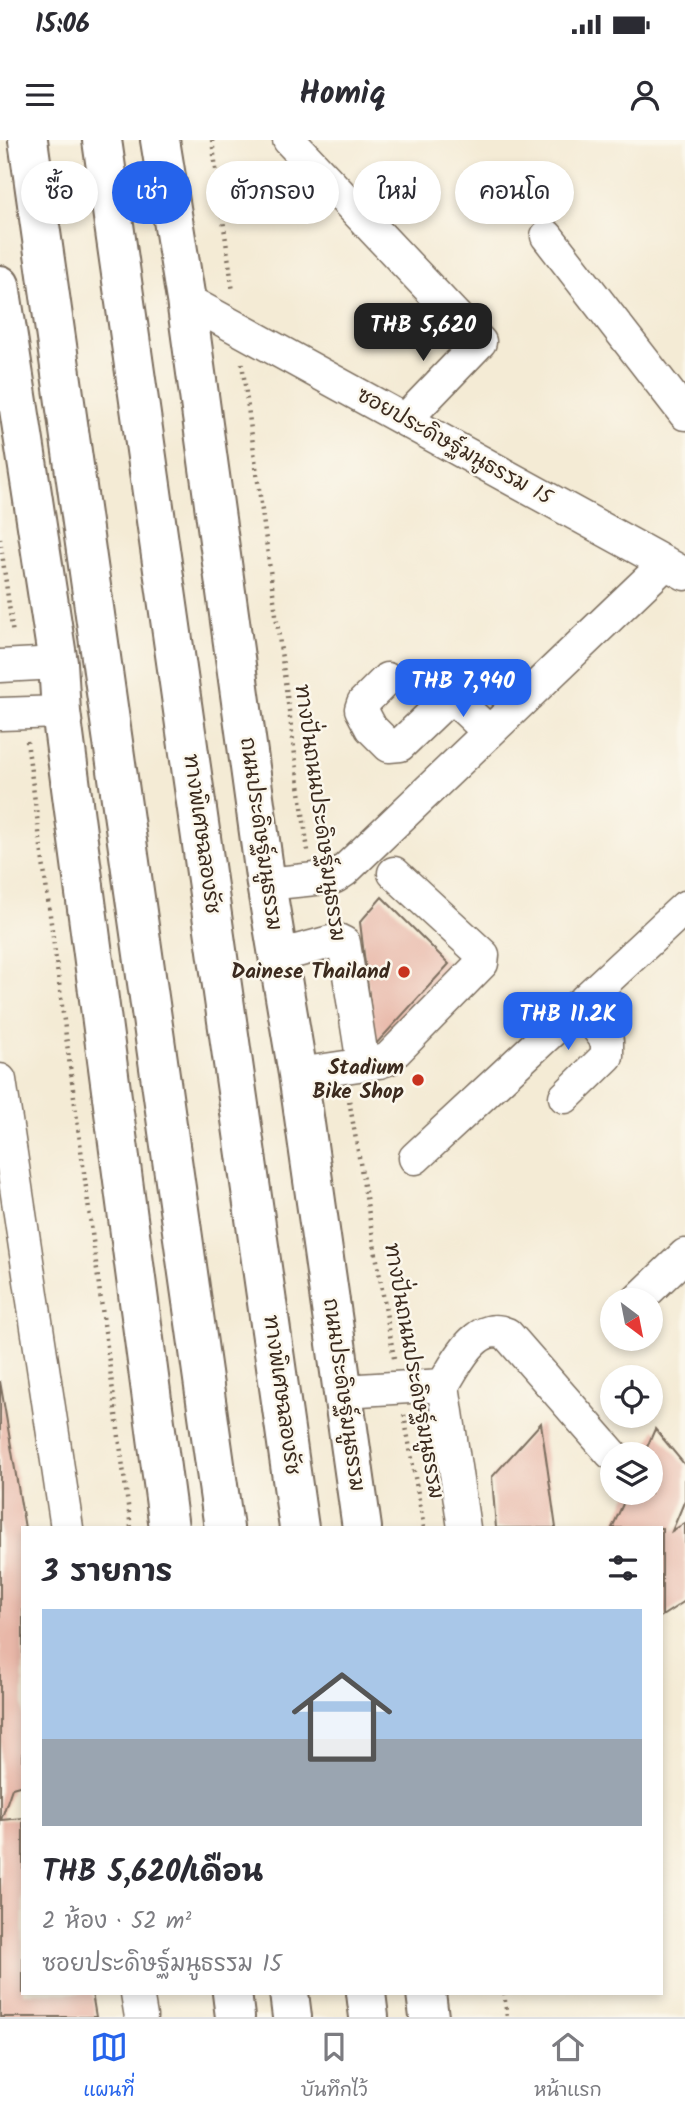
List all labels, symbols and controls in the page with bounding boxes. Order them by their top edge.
text: 15:06 [35,4,90,46]
text: Homiq [299,69,386,120]
icon: menu [21,76,59,114]
icon: person [626,76,664,114]
chip: ซื้อ [21,161,98,224]
chip: เช่า [112,161,192,224]
chip: ตัวกรอง [206,161,339,224]
chip: ใหม่ [353,161,441,224]
chip: คอนโด [455,161,574,224]
pin: THB 5,620 [343,304,503,363]
text: THB 5,620 [370,308,476,344]
street label: ซอยประดิษฐ์มนูธรรม 15 [350,379,559,515]
pin: THB 7,940 [383,660,543,719]
text: THB 7,940 [411,664,515,700]
street label: ทางปั่นถนนประดิษฐ์มนูธรรม [285,682,355,944]
street label: ถนนประดิษฐ์มนูธรรม [230,735,290,933]
street label: ทางพิเศษฉลองรัช [173,752,229,916]
place label: Dainese Thailand [231,956,391,989]
marker: Dainese Thailand [396,964,412,980]
pin: THB 11.2K [488,992,648,1052]
text: THB 11.2K [519,997,617,1033]
place label: Stadium Bike Shop [312,1052,404,1109]
marker: Stadium Bike Shop [410,1072,426,1088]
street label: ทางปั่นถนนประดิษฐ์มนูธรรม [374,1240,454,1502]
north arrow [600,1288,663,1351]
map controls [600,1288,663,1505]
street label: ถนนประดิษฐ์มนูธรรม [313,1296,373,1494]
street label: ทางพิเศษฉลองรัช [253,1313,309,1477]
button: locate [600,1365,663,1428]
button: layers [600,1442,663,1505]
text: 3 รายการ [42,1549,172,1597]
icon: filters [604,1549,642,1587]
icon: home [279,1654,405,1780]
text: THB 5,620/เดือน [42,1849,263,1897]
text: 2 ห้อง · 52 m² [42,1904,191,1940]
text: ซอยประดิษฐ์มนูธรรม 15 [42,1947,282,1983]
tab: แผนที่ [83,2028,134,2106]
tab: บันทึกไว้ [301,2028,368,2106]
tab: หน้าแรก [534,2028,602,2106]

